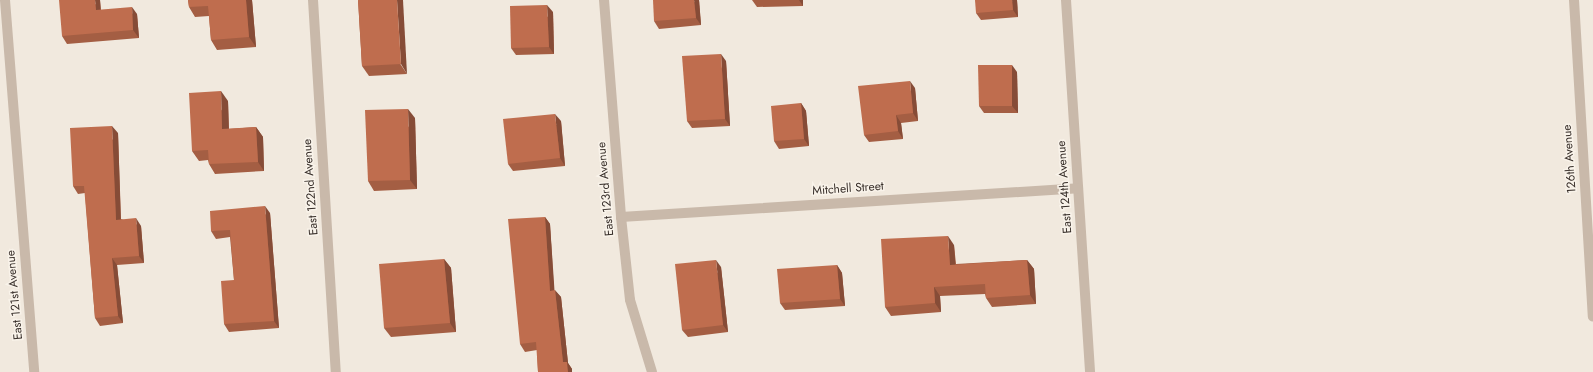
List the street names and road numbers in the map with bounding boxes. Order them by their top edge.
street label: 126th Avenue [1560,124,1580,194]
street label: East 122nd Avenue [300,138,322,236]
street label: East 124th Avenue [1055,140,1075,234]
street label: East 123rd Avenue [595,141,617,237]
street label: Mitchell Street [812,179,884,199]
street label: East 121st Avenue [4,250,26,340]

